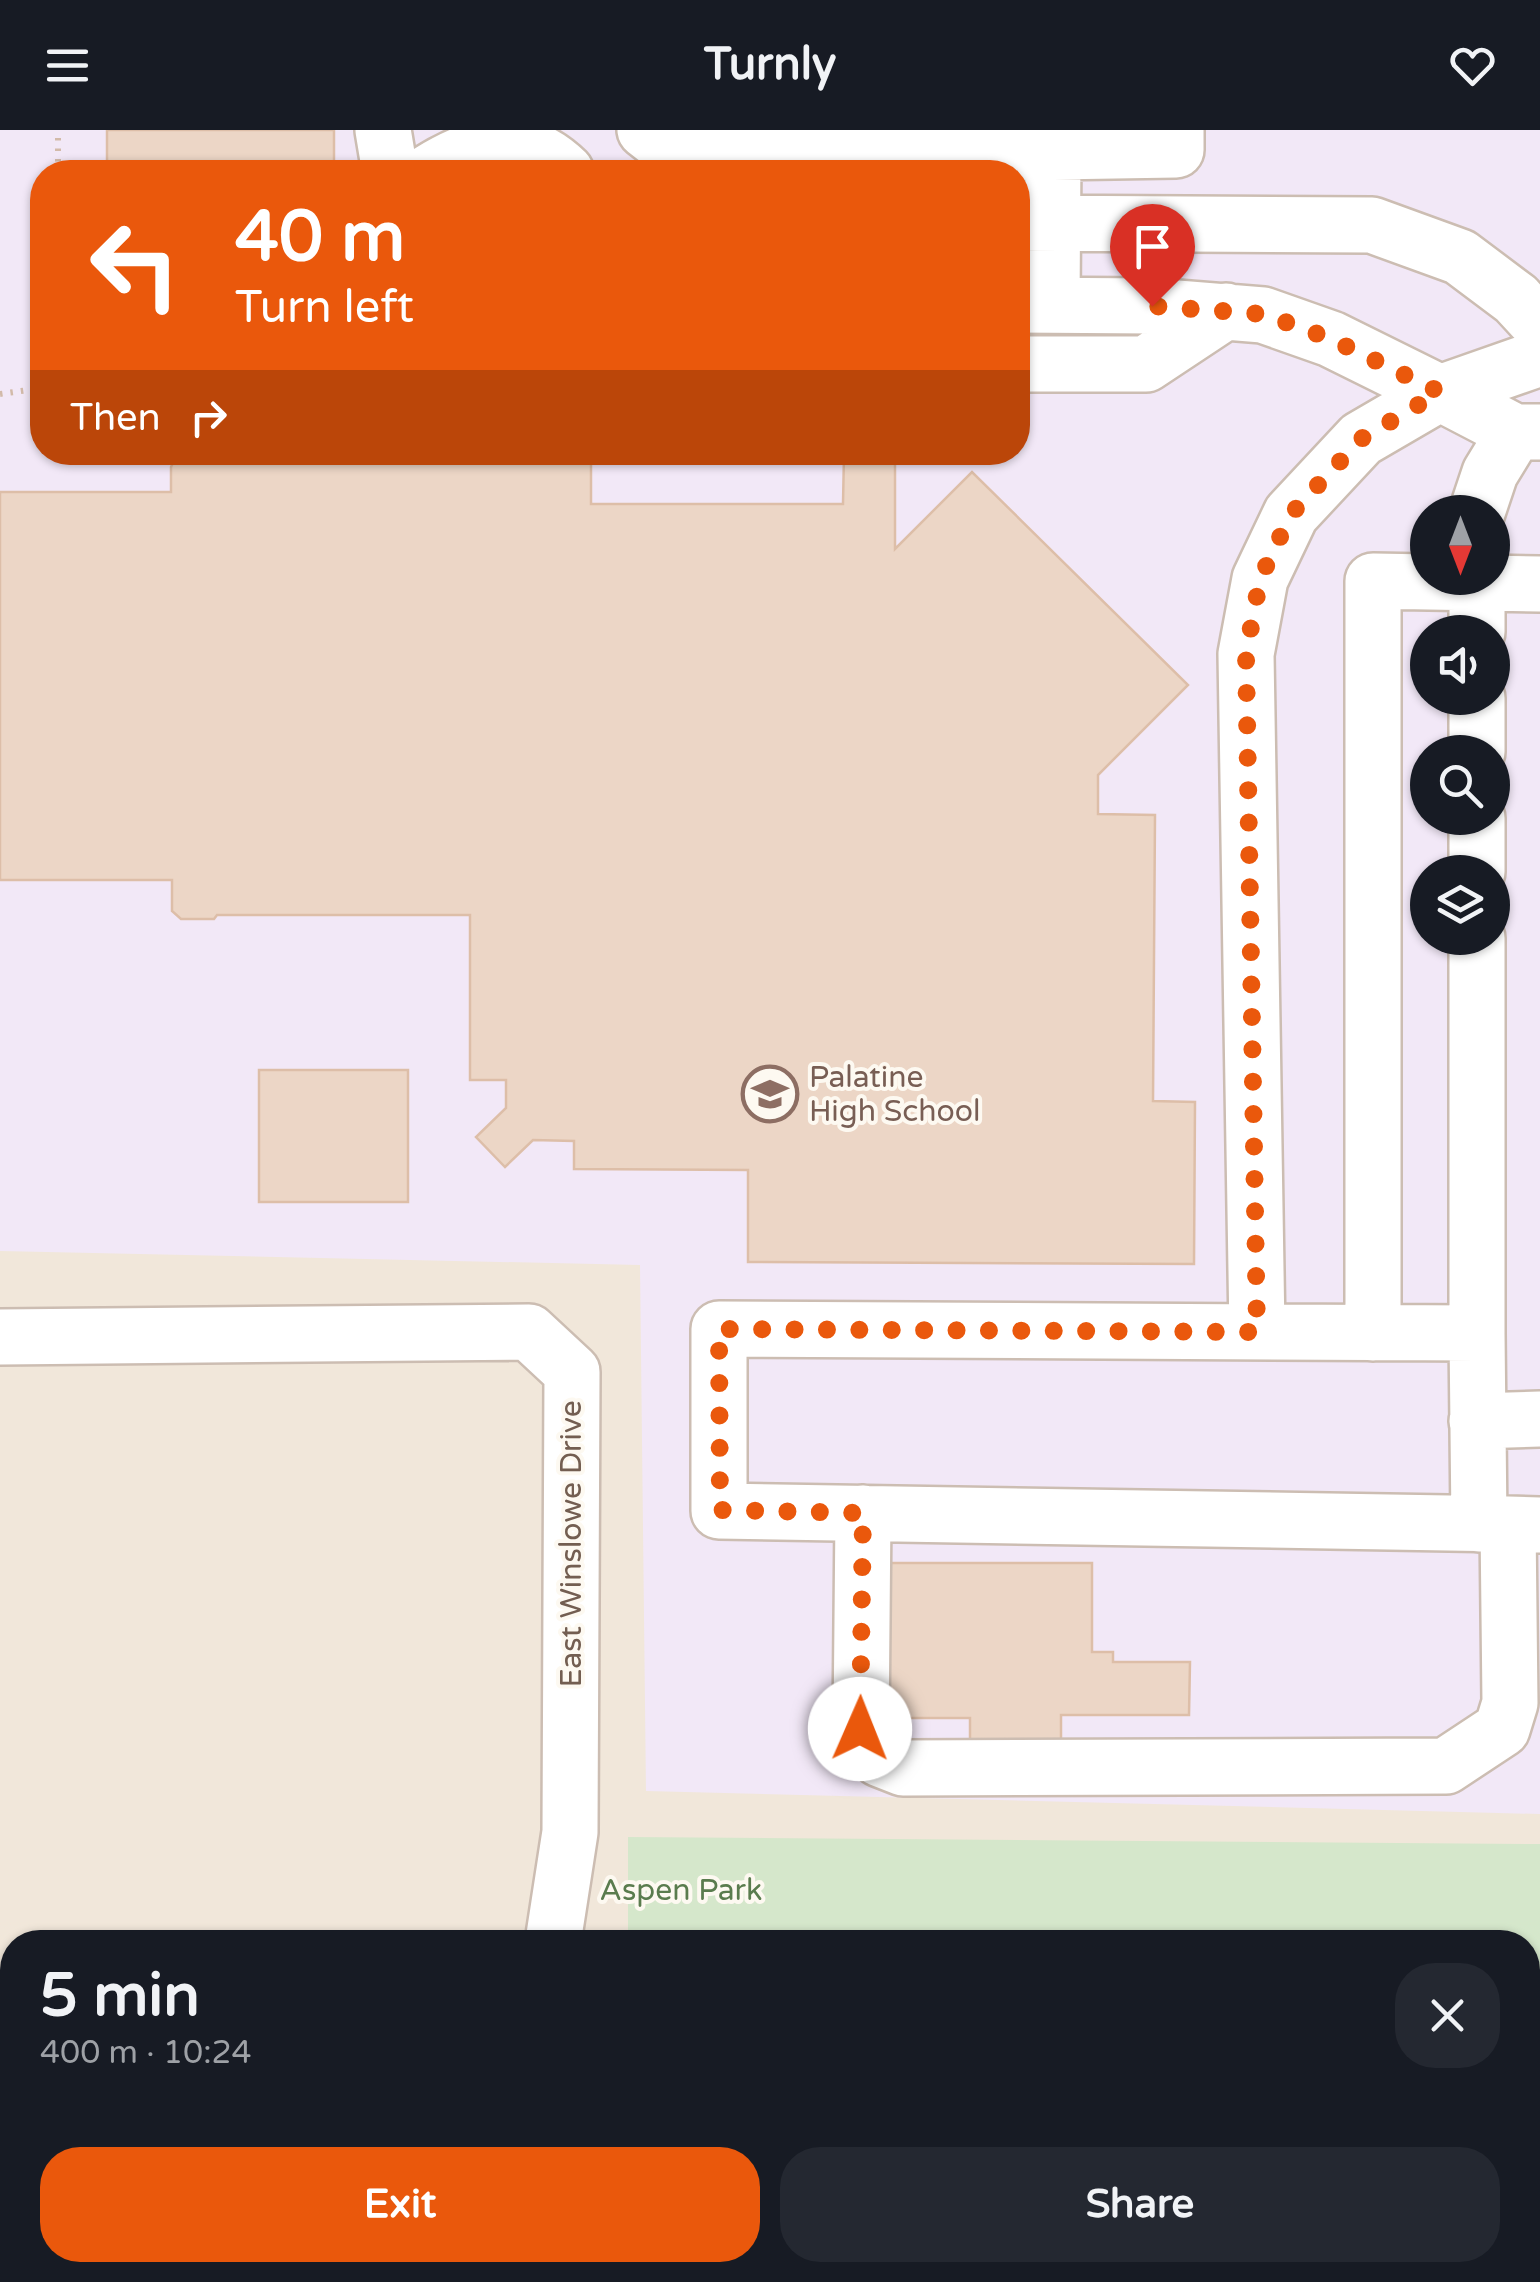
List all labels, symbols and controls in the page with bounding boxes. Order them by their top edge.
icon: menu [40,38,95,93]
text: Turnly [704,38,836,92]
icon: heart [1445,38,1500,93]
text: 40 m [235,196,405,280]
icon: left [70,200,200,330]
pin [1110,204,1195,307]
icon: arrive [1125,219,1180,274]
text: Turn left [235,281,414,335]
icon: right [181,390,236,445]
text: Then [70,395,161,441]
north arrow [1410,495,1510,595]
map controls [1410,495,1510,955]
button: sound [1410,615,1510,715]
button: search [1410,735,1510,835]
button: layers [1410,855,1510,955]
place label: Palatine High School [809,1059,981,1130]
school or university icon: Palatine High School [740,1064,800,1124]
street label: East Winslowe Drive [553,1400,590,1688]
position arrow [808,1677,912,1781]
park label: Aspen Park [600,1872,762,1909]
text: 5 min [40,1960,200,2032]
button: close [1395,1963,1500,2068]
text: 400 m · 10:24 [40,2034,252,2072]
button: Exit [40,2147,760,2262]
button: Share [780,2147,1500,2262]

